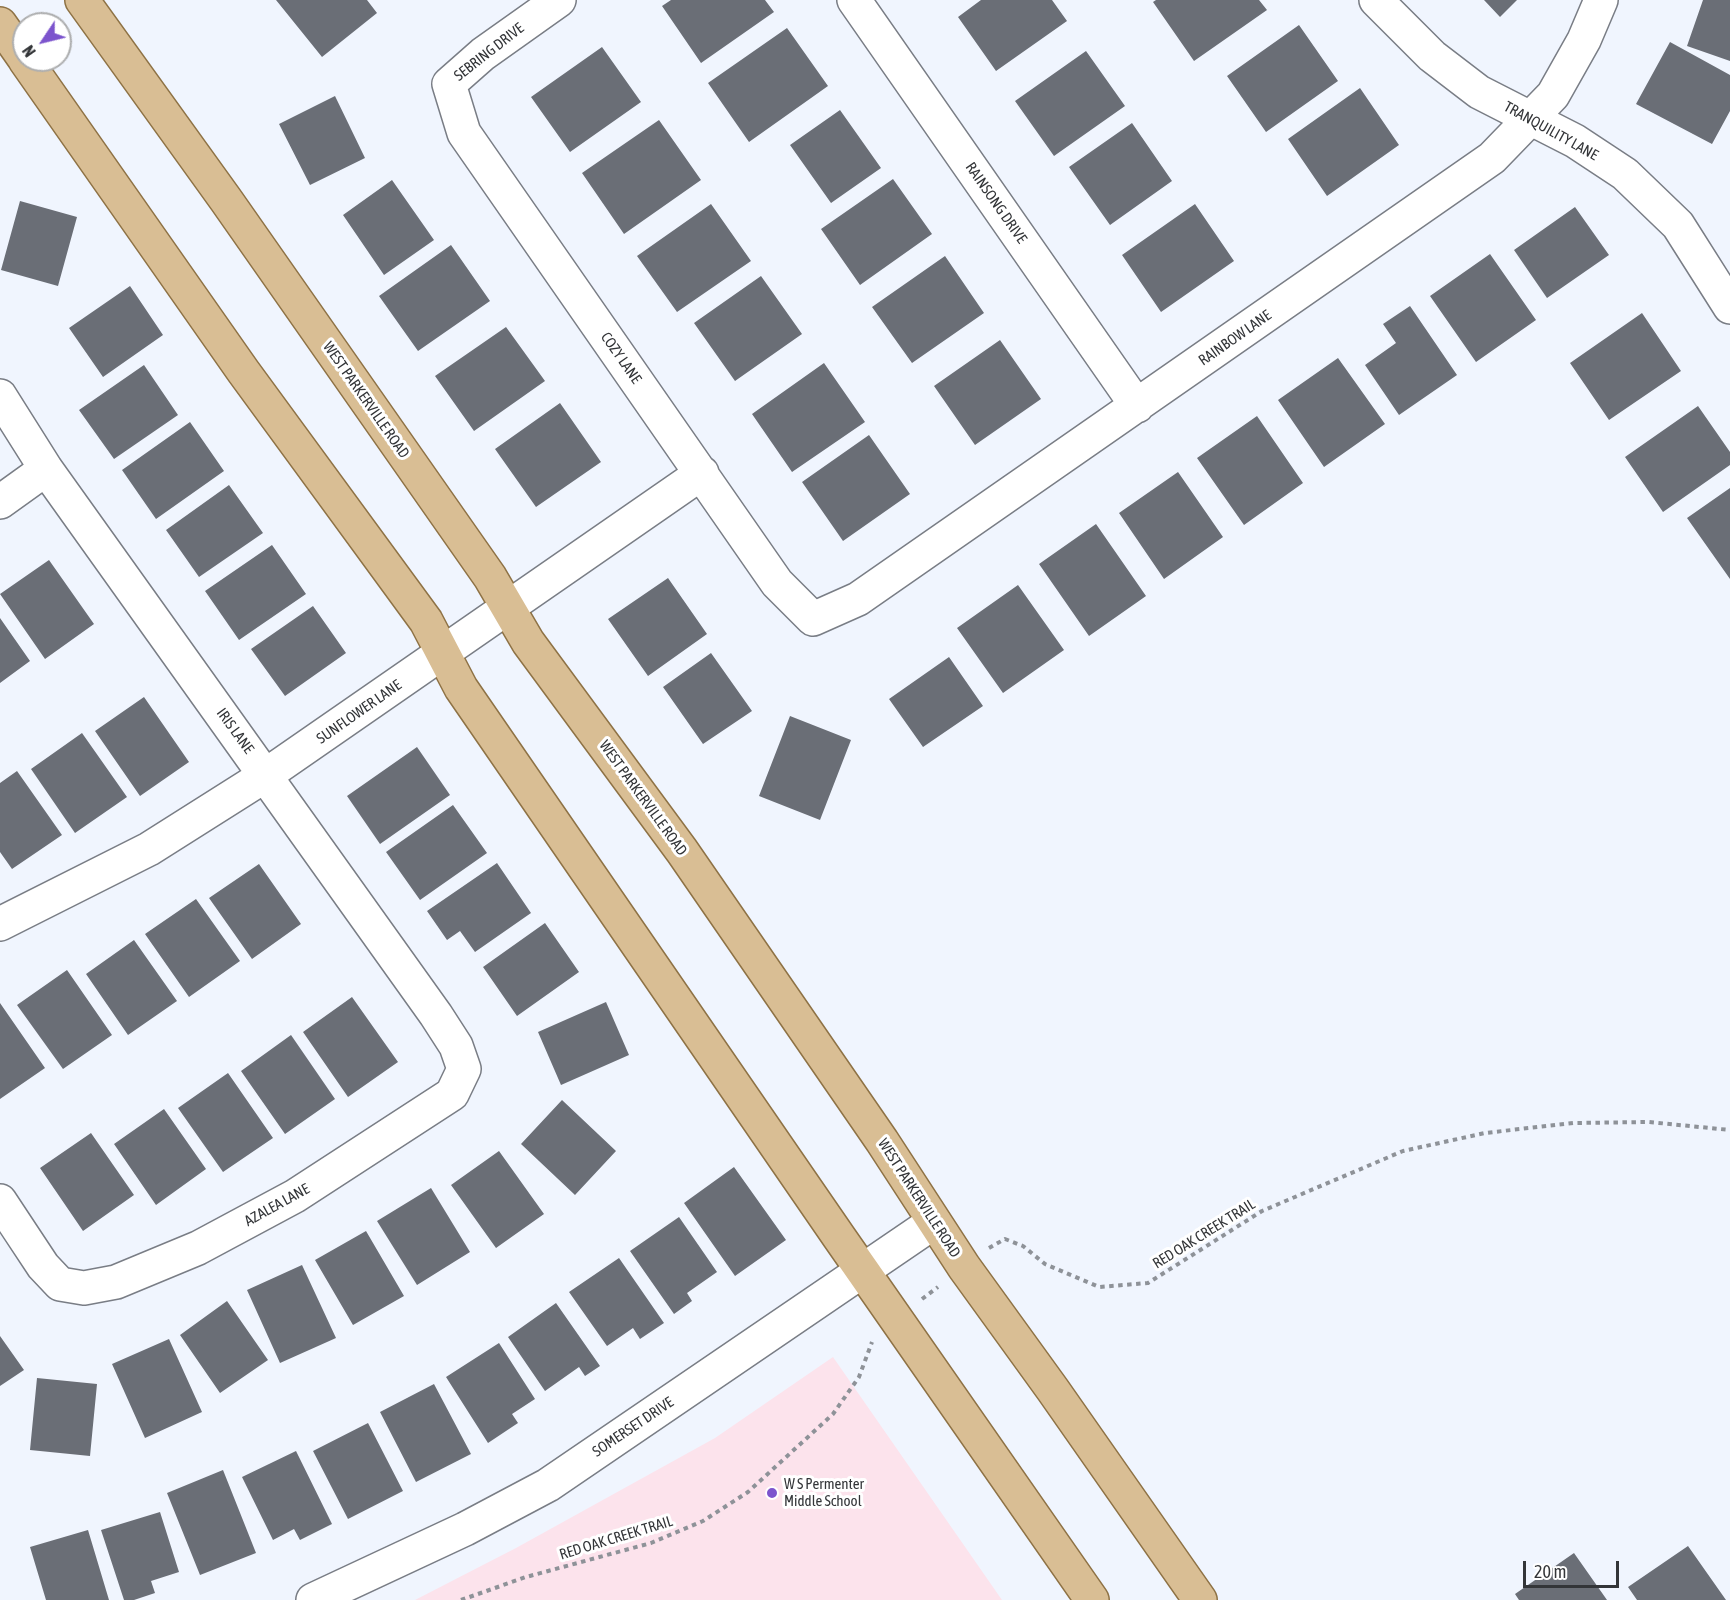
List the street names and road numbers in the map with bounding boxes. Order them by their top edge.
street label: SEBRING DRIVE [451,19,527,85]
street label: TRANQUILITY LANE [1501,98,1601,164]
street label: RAINSONG DRIVE [961,159,1031,247]
street label: RAINBOW LANE [1195,306,1275,370]
street label: COZY LANE [597,329,645,387]
street label: WEST PARKERVILLE ROAD [319,338,413,462]
street label: SUNFLOWER LANE [313,676,405,748]
street label: IRIS LANE [212,705,258,757]
street label: WEST PARKERVILLE ROAD [595,737,691,859]
street label: WEST PARKERVILLE ROAD [874,1135,964,1261]
street label: AZALEA LANE [241,1180,313,1230]
street label: RED OAK CREEK TRAIL [1149,1195,1259,1273]
street label: SOMERSET DRIVE [589,1393,677,1461]
street label: RED OAK CREEK TRAIL [557,1512,675,1564]

